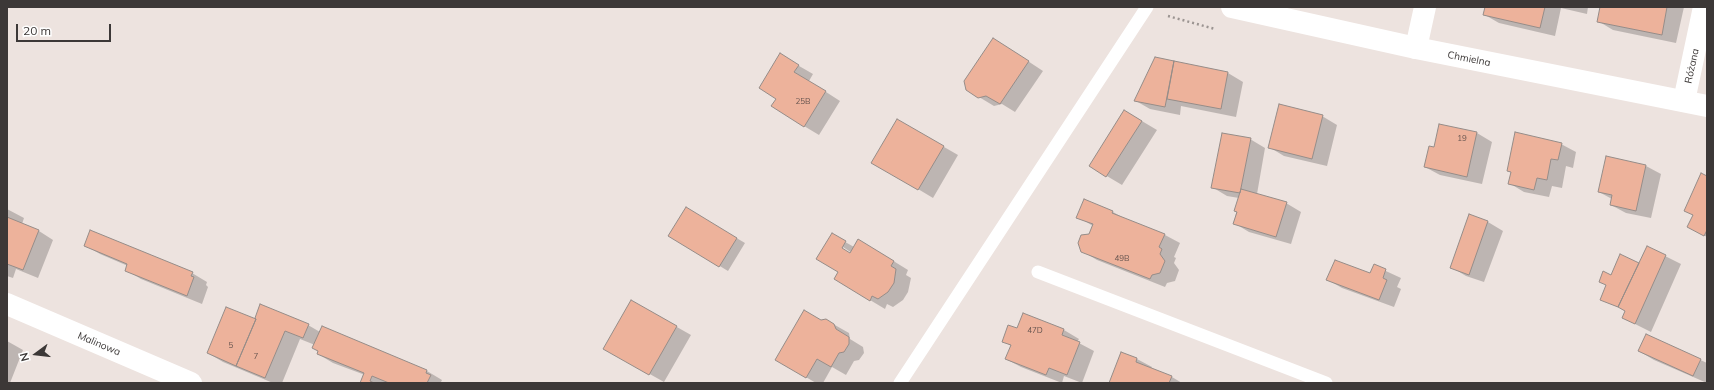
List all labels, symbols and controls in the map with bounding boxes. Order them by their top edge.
scale bar [18,16,113,42]
text: 20 m [23,23,51,38]
street label: Różana [1682,47,1702,85]
street label: Chmielna [1446,49,1492,69]
house number: 25B [795,97,811,107]
house number: 19 [1457,134,1467,144]
house number: 49B [1114,254,1130,264]
house number: 47D [1027,326,1043,336]
street label: Malinowa [76,330,122,358]
north arrow [16,334,56,374]
house number: 5 [229,341,233,351]
text: N [17,351,32,363]
house number: 7 [254,352,258,362]

